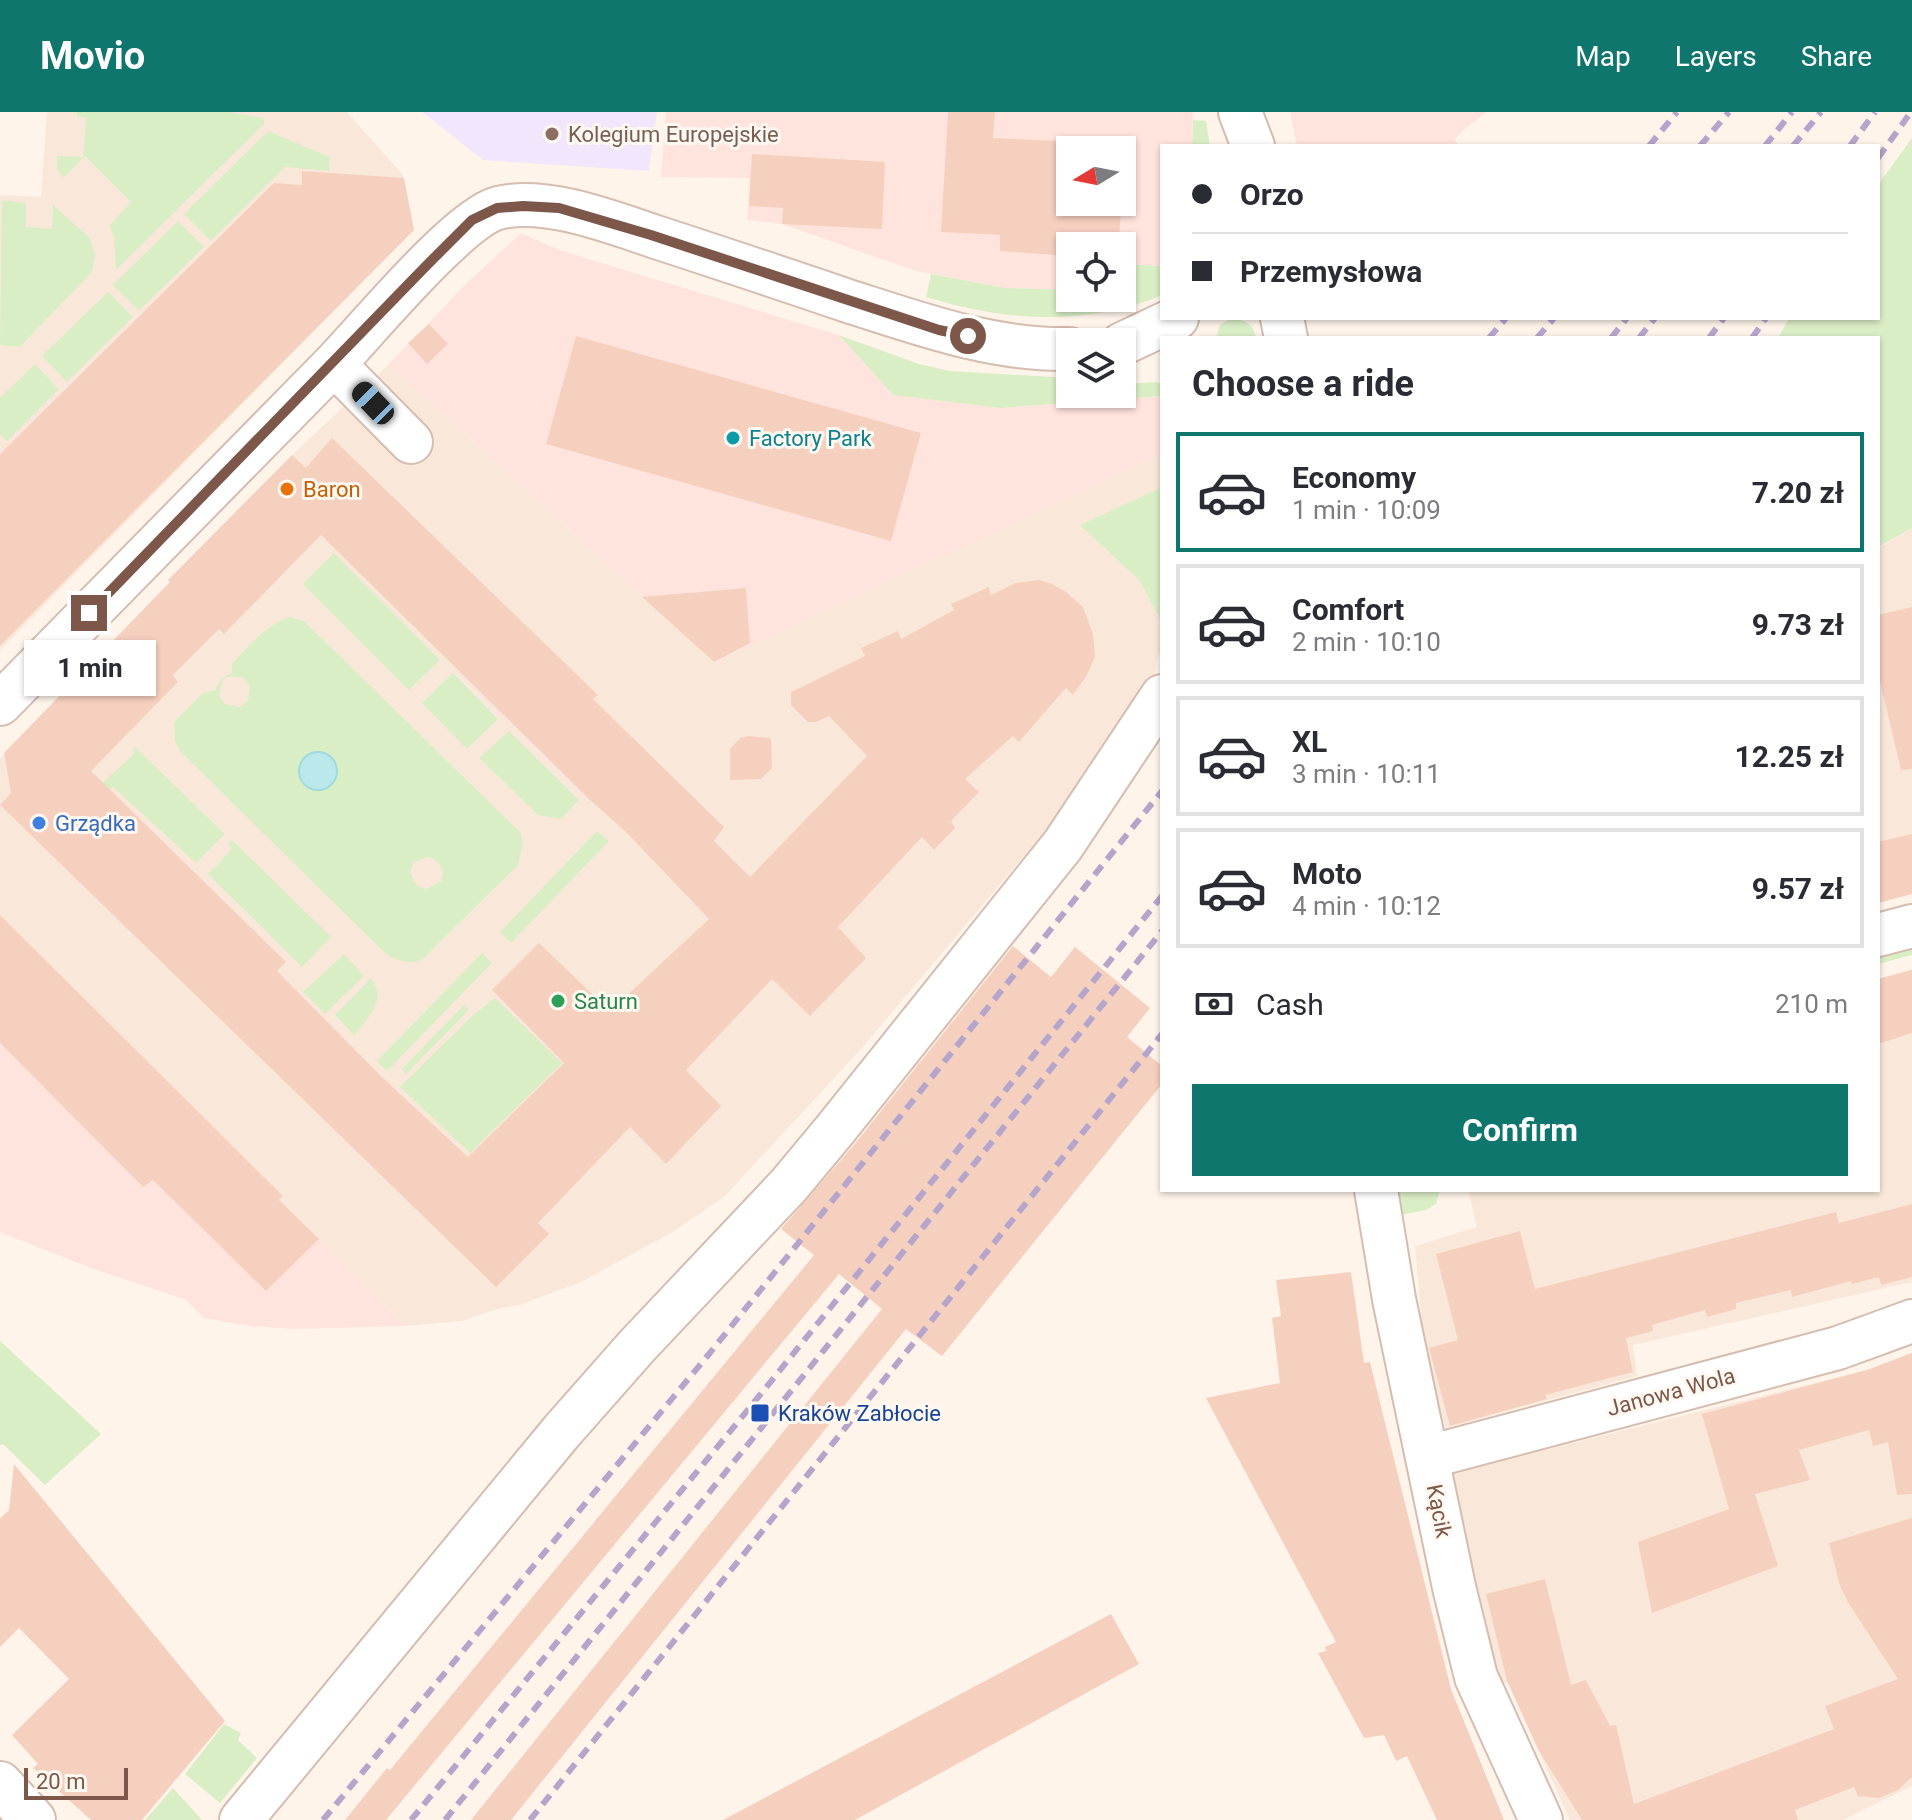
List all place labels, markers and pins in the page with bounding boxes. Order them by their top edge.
place label: Kolegium Europejskie [568,122,779,147]
marker: Kolegium Europejskie [543,125,561,143]
place label: Factory Park [749,426,873,451]
marker: Factory Park [724,429,742,447]
place label: Baron [303,477,361,502]
marker: Baron [278,480,296,498]
place label: Grządka [55,811,136,836]
marker: Grządka [30,814,48,832]
place label: Saturn [574,989,638,1014]
marker: Saturn [549,992,567,1010]
place label: Kraków Zabłocie [778,1401,941,1426]
marker: Kraków Zabłocie [749,1402,771,1424]

